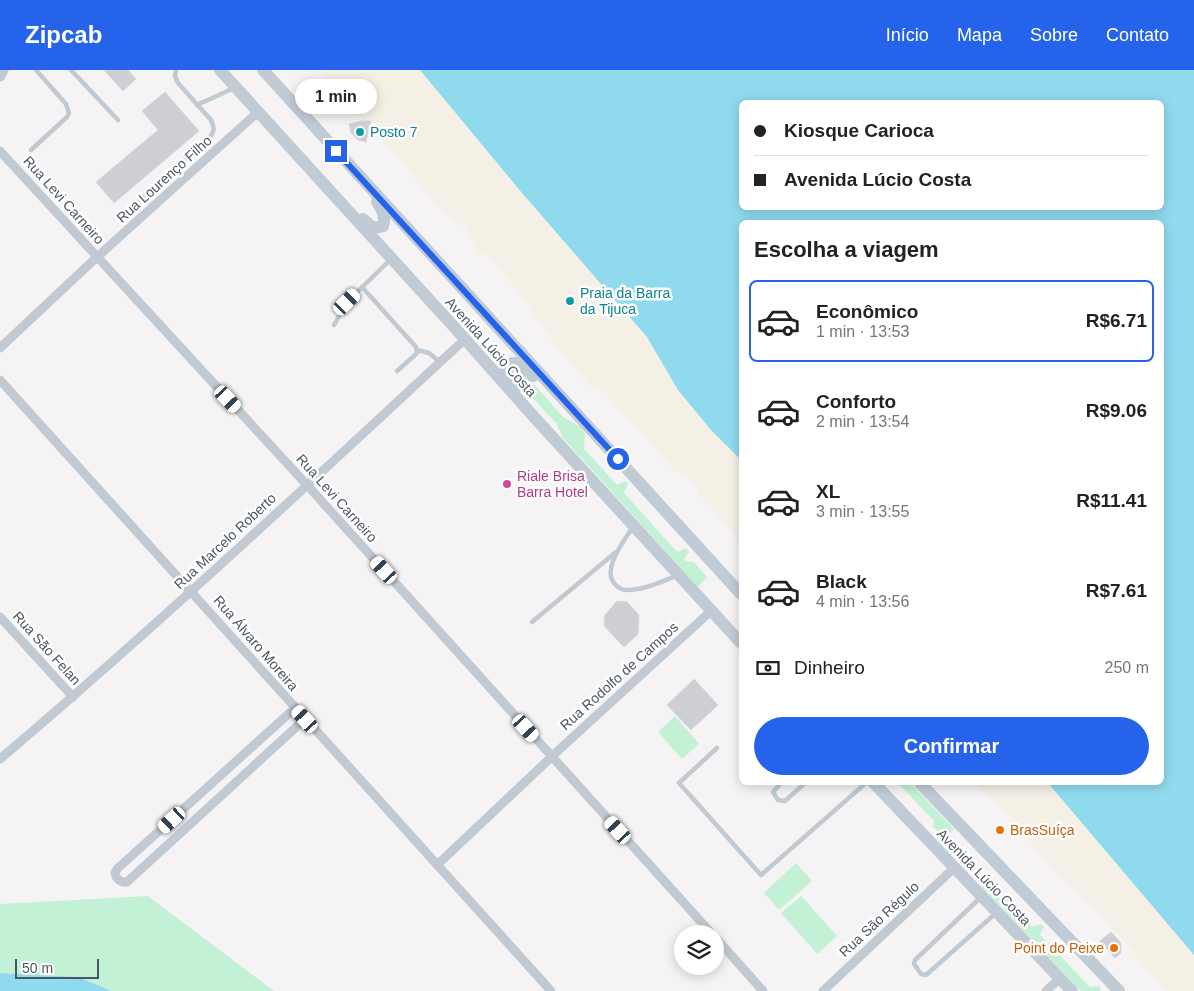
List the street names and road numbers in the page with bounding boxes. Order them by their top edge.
street label: Rua Lourenço Filho [113,132,215,226]
street label: Rua Levi Carneiro [20,153,108,247]
street label: Avenida Lúcio Costa [442,294,540,400]
street label: Rua Levi Carneiro [293,451,381,545]
street label: Rua Marcelo Roberto [171,490,279,592]
street label: Rua Álvaro Moreira [210,592,302,694]
street label: Rua São Felan [10,608,84,688]
street label: Rua Rodolfo de Campos [557,619,681,733]
street label: Avenida Lúcio Costa [934,825,1034,929]
street label: Rua São Régulo [836,878,922,960]

